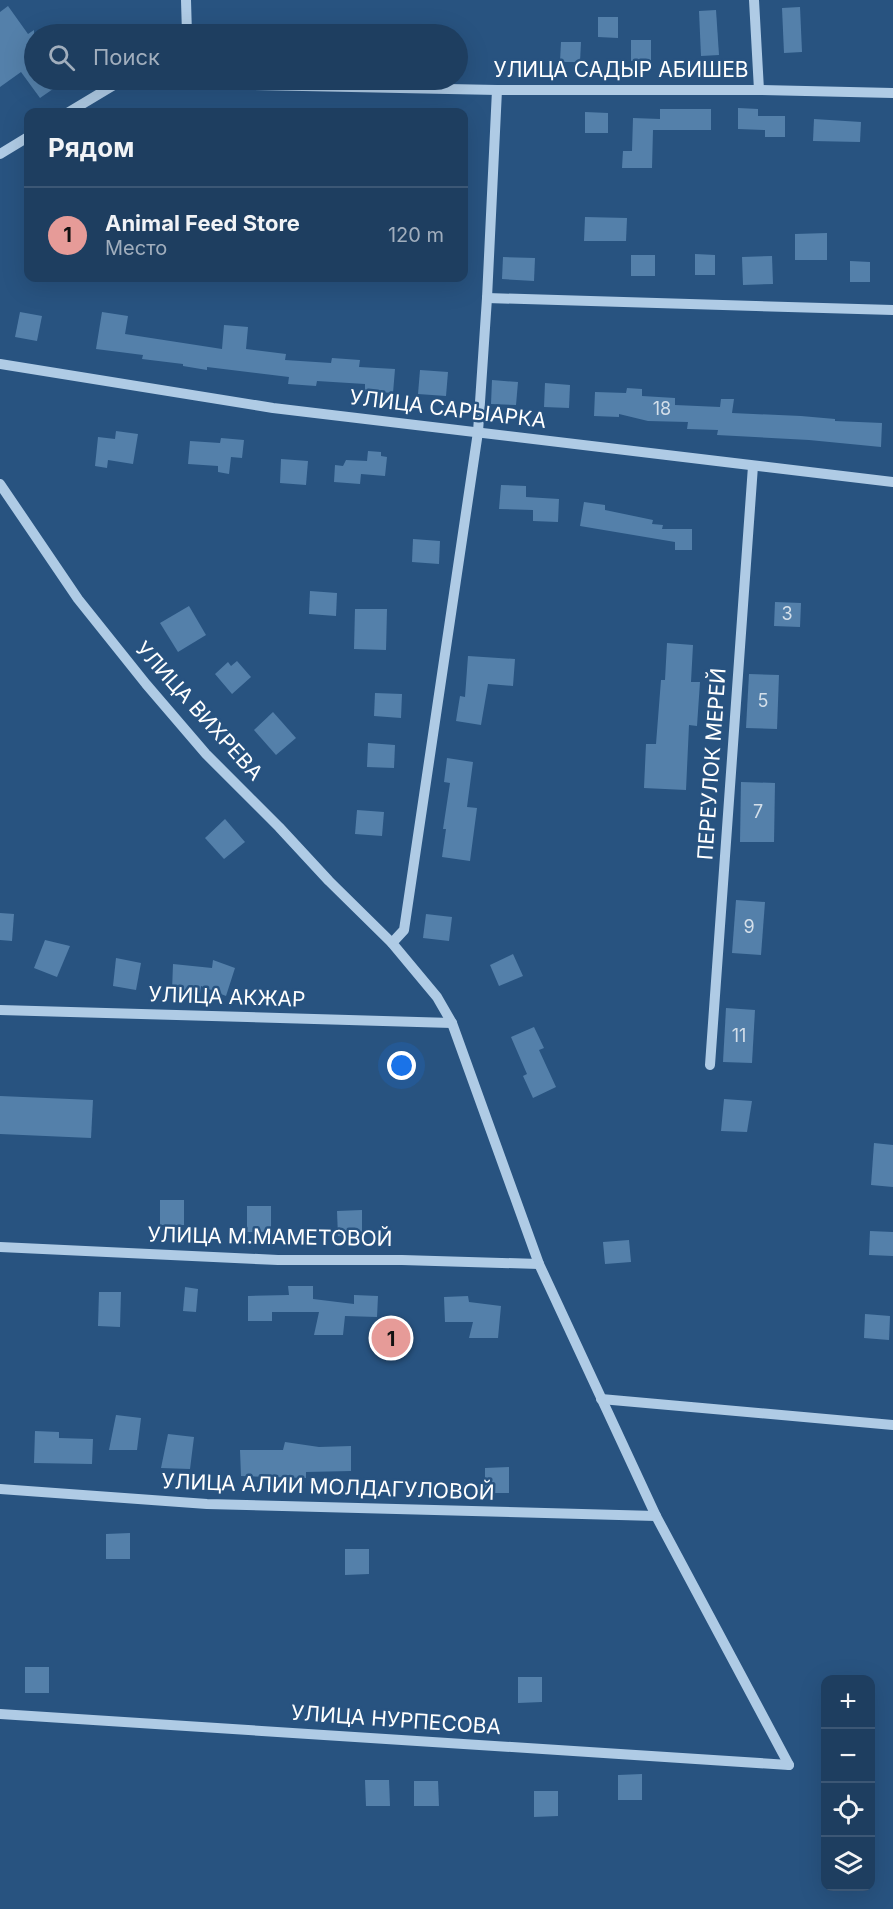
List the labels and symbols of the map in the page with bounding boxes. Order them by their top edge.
street label: УЛИЦА САДЫР АБИШЕВ [493,57,749,82]
street label: УЛИЦА САРЫАРКА [348,384,548,433]
house number: 18 [653,398,671,419]
house number: 3 [781,603,793,624]
street label: УЛИЦА ВИХРЕВА [130,636,268,785]
street label: ПЕРЕУЛОК МЕРЕЙ [691,667,731,861]
house number: 5 [758,690,768,711]
house number: 7 [753,801,763,822]
house number: 9 [743,916,755,937]
street label: УЛИЦА АКЖАР [148,981,306,1012]
house number: 11 [732,1025,746,1046]
your location [387,1051,416,1080]
street label: УЛИЦА М.МАМЕТОВОЙ [147,1221,393,1251]
pin: 1 [372,1316,410,1360]
street label: УЛИЦА АЛИИ МОЛДАГУЛОВОЙ [161,1467,495,1505]
street label: УЛИЦА НУРПЕСОВА [290,1700,502,1739]

